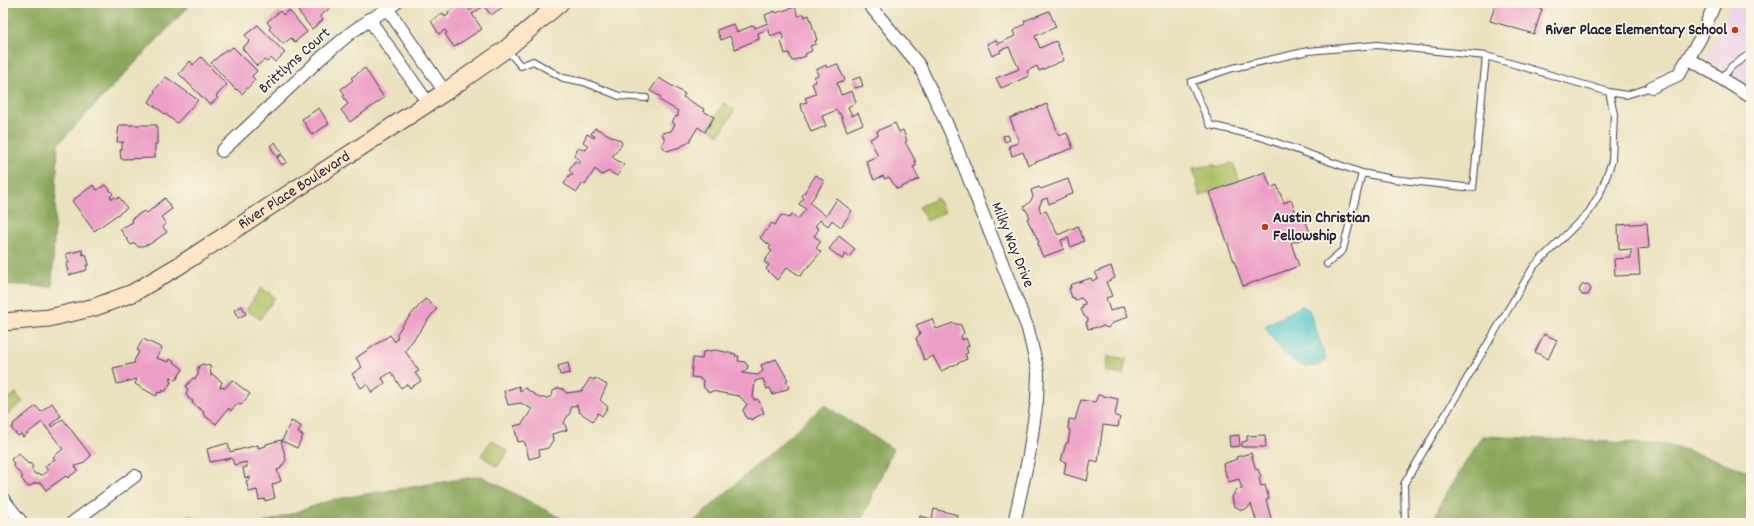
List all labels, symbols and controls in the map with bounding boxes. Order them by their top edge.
place label: River Place Elementary School [1545,19,1727,42]
street label: Brittlyns Court [254,22,336,100]
marker: River Place Elementary School [1730,25,1740,35]
street label: River Place Boulevard [233,145,355,236]
street label: Milky Way Drive [984,199,1040,291]
place label: Austin Christian Fellowship [1273,207,1370,248]
marker: Austin Christian Fellowship [1260,222,1270,232]

